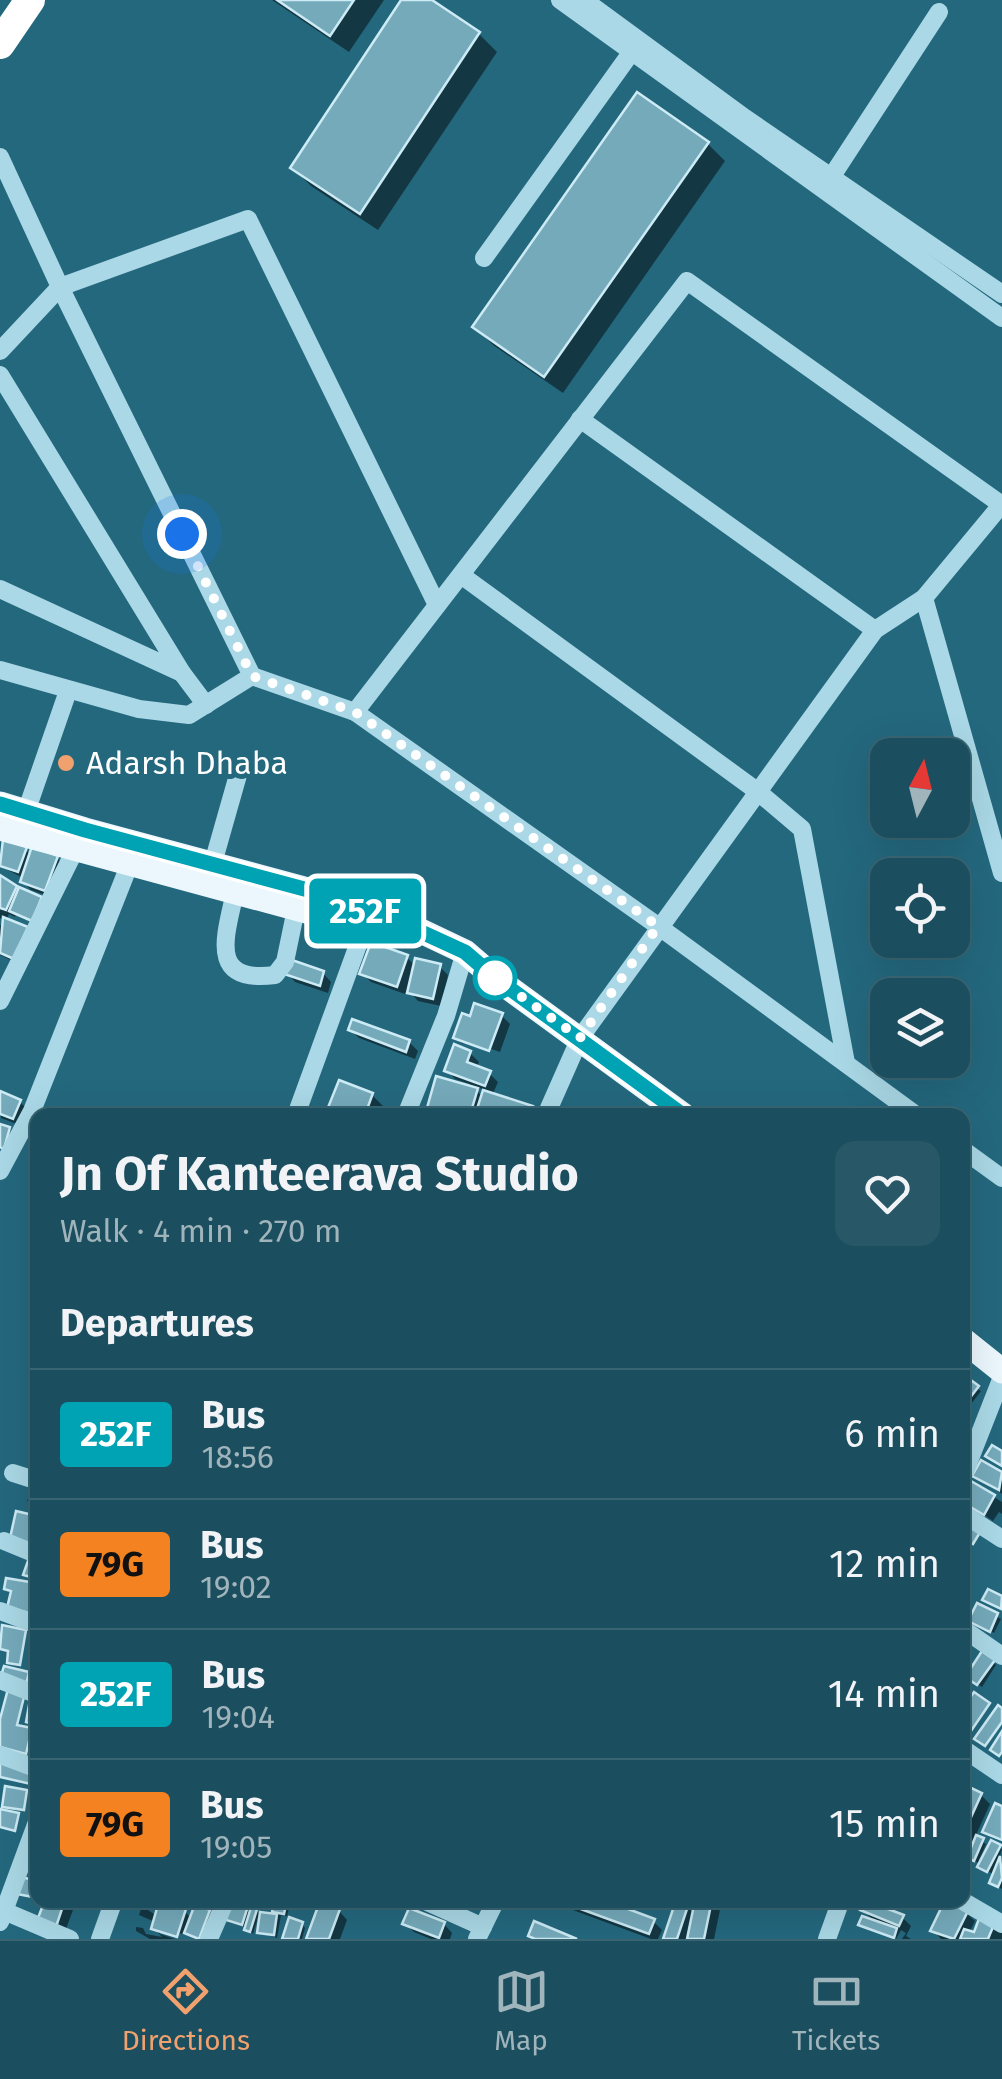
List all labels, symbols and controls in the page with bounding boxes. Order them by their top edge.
your location [157,509,207,559]
north arrow [870,738,970,838]
map controls [870,738,970,1078]
place label: Adarsh Dhaba [86,744,288,782]
marker: Adarsh Dhaba [55,752,77,774]
button: locate [870,858,970,958]
line badge: 252F [295,878,435,944]
text: 252F [329,890,401,932]
unlabelled marker [474,957,516,999]
button: layers [870,978,970,1078]
button: heart [835,1141,940,1246]
text: Jn Of Kanteerava Studio [60,1145,579,1203]
text: Walk · 4 min · 270 m [60,1212,341,1250]
text: Departures [60,1300,254,1346]
text: Bus [202,1392,265,1438]
text: 6 min [844,1411,940,1457]
text: 252F [80,1413,152,1455]
text: 18:56 [202,1438,274,1476]
text: Bus [200,1522,264,1568]
text: 12 min [829,1541,940,1587]
text: 79G [86,1543,144,1585]
text: 19:02 [200,1568,272,1606]
text: Bus [202,1652,265,1698]
text: 14 min [828,1671,940,1717]
text: 252F [80,1673,152,1715]
text: 19:04 [202,1698,275,1736]
text: Bus [200,1782,264,1828]
text: 15 min [829,1801,940,1847]
text: 79G [86,1803,144,1845]
text: 19:05 [200,1828,272,1866]
tab: Directions [122,1964,250,2057]
tab: Map [494,1964,549,2057]
tab: Tickets [792,1964,880,2057]

